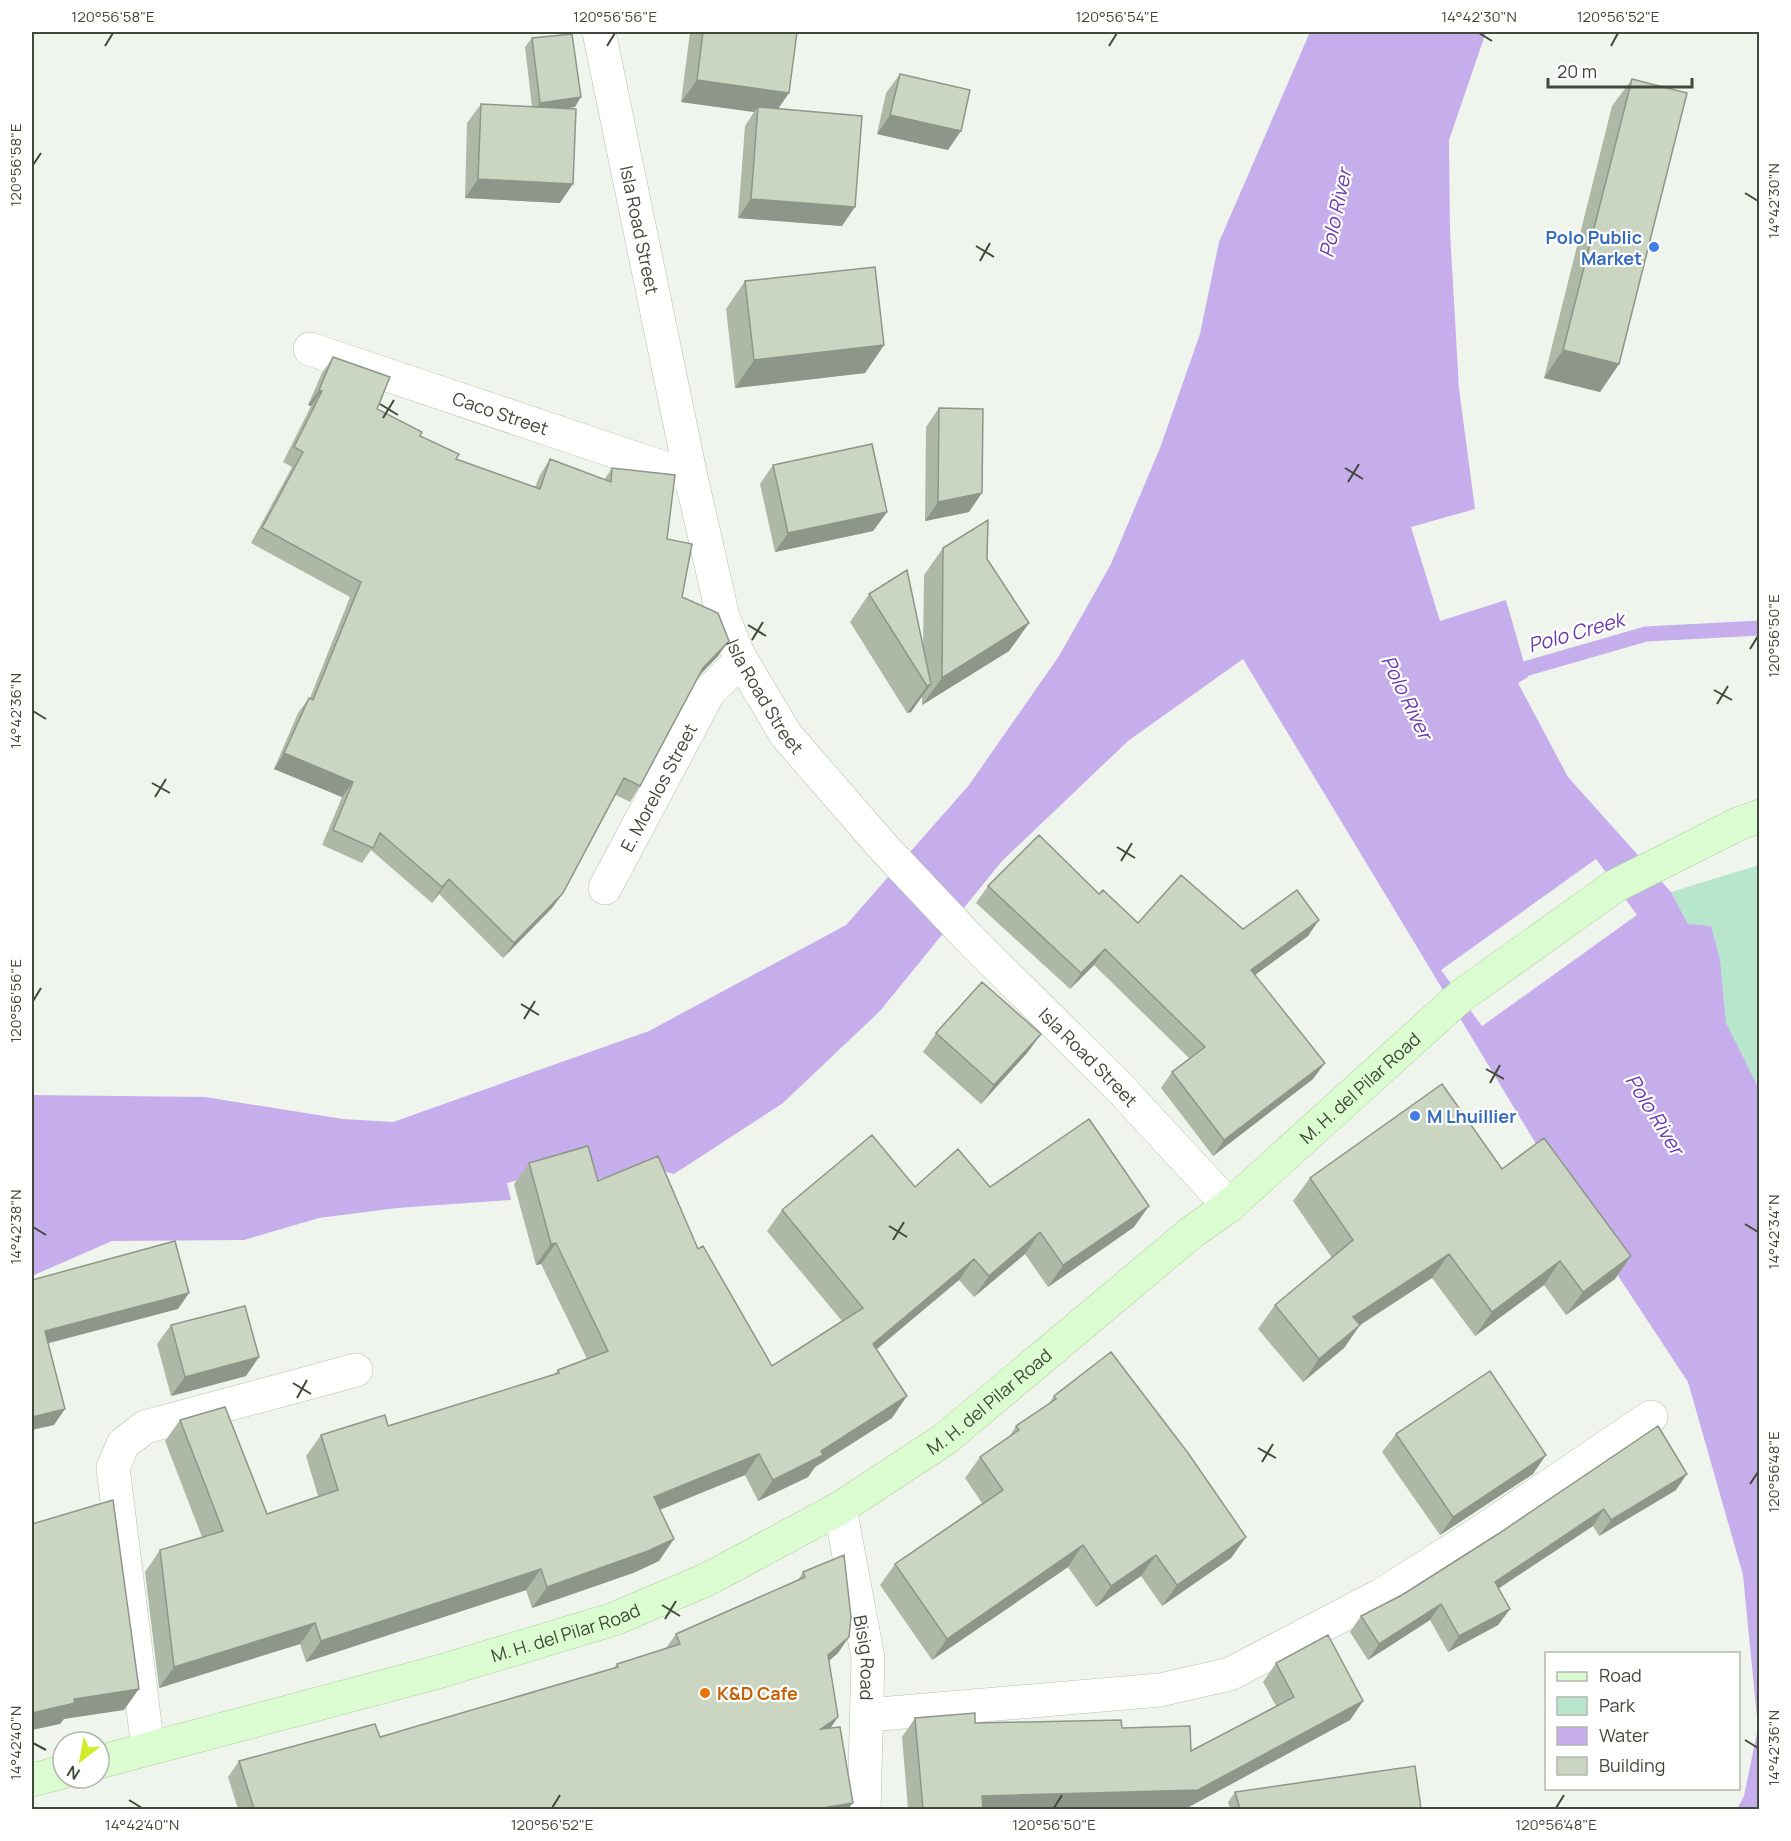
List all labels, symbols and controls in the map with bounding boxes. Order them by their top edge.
text: 120°56'58"E [71,6,155,27]
text: 120°56'56"E [573,6,657,27]
text: 120°56'54"E [1076,6,1158,27]
text: 14°42'30"N [1441,6,1517,27]
text: 120°56'52"E [1577,6,1659,27]
scale bar [1548,51,1692,89]
text: 20 m [1557,59,1597,83]
text: 120°56'58"E [5,123,26,207]
street label: Isla Road Street [615,163,665,296]
water label: Polo River [1312,163,1358,260]
text: 14°42'30"N [1763,163,1784,239]
place label: Polo Public Market [1545,225,1642,270]
marker: Polo Public Market [1647,240,1661,254]
street label: Caco Street [449,386,552,440]
text: 120°56'50"E [1763,594,1784,678]
water label: Polo Creek [1525,605,1630,659]
street label: Isla Road Street [721,635,809,759]
water label: Polo River [1375,651,1440,746]
text: 14°42'36"N [5,673,26,749]
street label: E. Morelos Street [615,719,702,856]
text: 120°56'56"E [5,959,26,1043]
street label: Isla Road Street [1034,1002,1143,1112]
street label: M. H. del Pilar Road [1294,1027,1425,1149]
water label: Polo River [1620,1069,1692,1162]
place label: M Lhuillier [1427,1104,1516,1128]
marker: M Lhuillier [1408,1109,1422,1123]
text: 14°42'38"N [5,1189,26,1265]
text: 14°42'34"N [1763,1195,1784,1269]
street label: M. H. del Pilar Road [922,1343,1056,1460]
text: 120°56'48"E [1763,1431,1784,1513]
street label: M. H. del Pilar Road [488,1597,643,1667]
street label: Bisig Road [848,1613,880,1701]
legend [1545,1652,1740,1790]
text: Road [1599,1663,1642,1687]
place label: K&D Cafe [717,1681,798,1705]
marker: K&D Cafe [698,1686,712,1700]
text: Park [1599,1693,1636,1717]
text: 14°42'40"N [5,1706,26,1780]
text: 14°42'36"N [1763,1710,1784,1786]
text: Water [1599,1723,1649,1747]
north arrow [51,1730,111,1790]
text: Building [1599,1753,1665,1777]
text: N [63,1760,84,1785]
text: 14°42'40"N [105,1814,179,1835]
text: 120°56'52"E [511,1814,593,1835]
text: 120°56'50"E [1012,1814,1096,1835]
text: 120°56'48"E [1515,1814,1597,1835]

